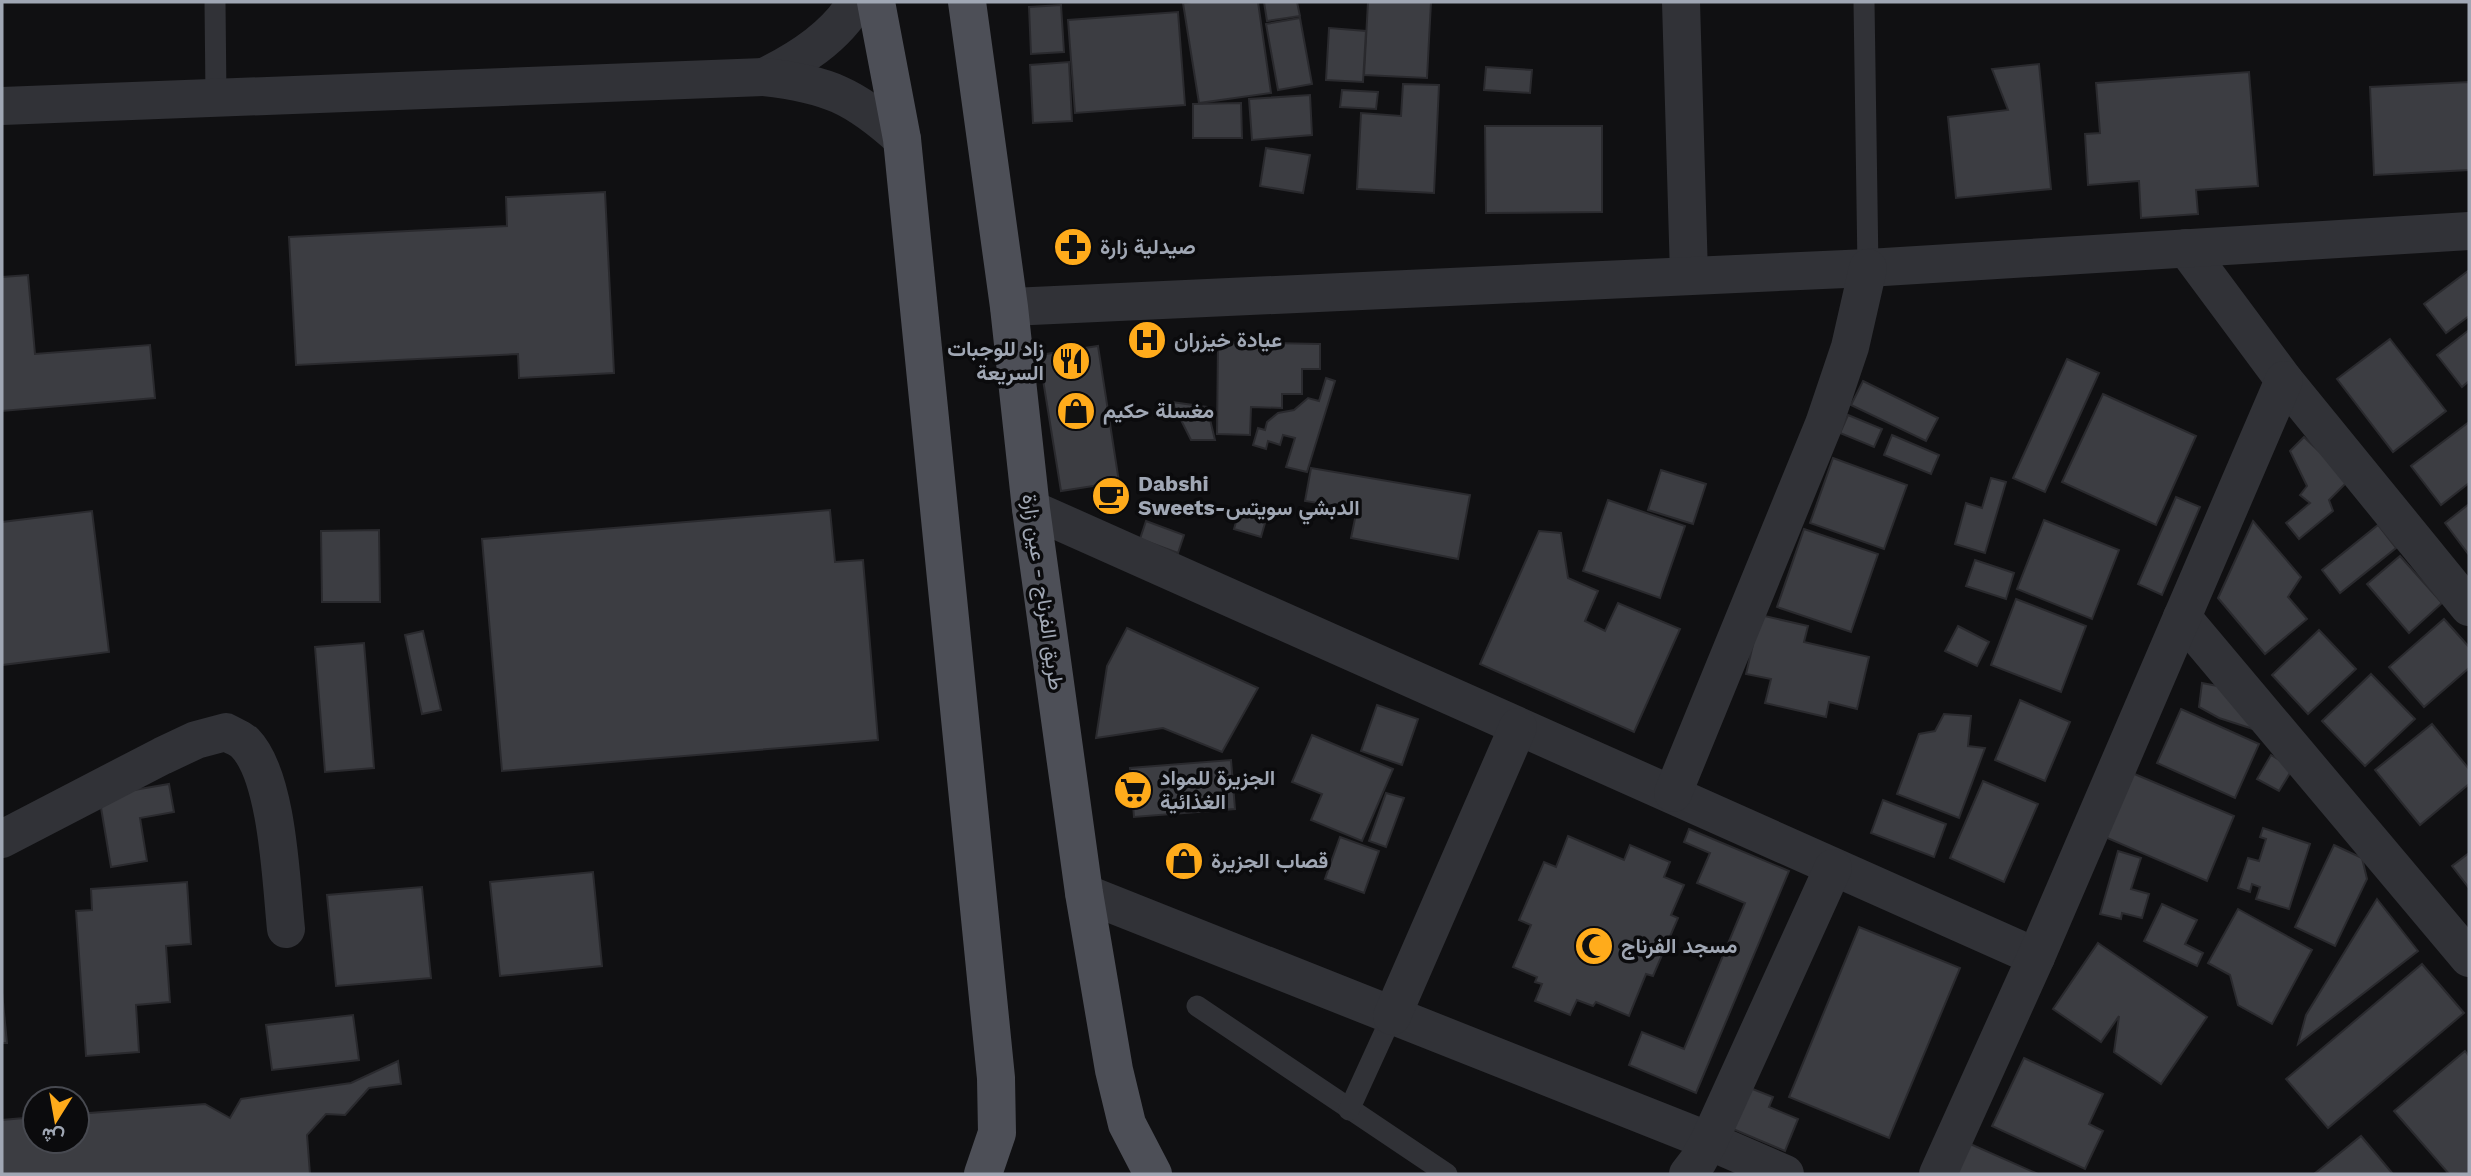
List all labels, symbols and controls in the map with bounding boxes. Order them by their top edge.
pharmacy icon: صيدلية زارة [1052,226,1094,268]
place label: صيدلية زارة [1100,234,1196,260]
hospital icon: عيادة خيزران [1126,319,1168,361]
place label: عيادة خيزران [1174,327,1282,353]
place label: زاد للوجبات السريعة [947,336,1044,386]
restaurant icon: زاد للوجبات السريعة [1050,340,1092,382]
shop icon: مغسلة حكيم [1055,390,1097,432]
place label: مغسلة حكيم [1103,398,1214,425]
place label: Dabshi Sweets-الدبشي سويتس [1138,471,1360,525]
cafe icon: Dabshi Sweets-الدبشي سويتس [1090,475,1132,517]
street label: طريق الفرناج - عين زارة [1015,492,1070,692]
place label: الجزيرة للمواد الغذائية [1160,765,1275,814]
supermarket icon: الجزيرة للمواد الغذائية [1112,769,1154,811]
shop icon: قصاب الجزيرة [1163,840,1205,882]
place label: قصاب الجزيرة [1211,848,1328,874]
mosque icon: مسجد الفرناج [1573,925,1615,967]
place label: مسجد الفرناج [1621,933,1737,960]
north arrow [21,1085,91,1155]
text: ش [39,1123,66,1150]

